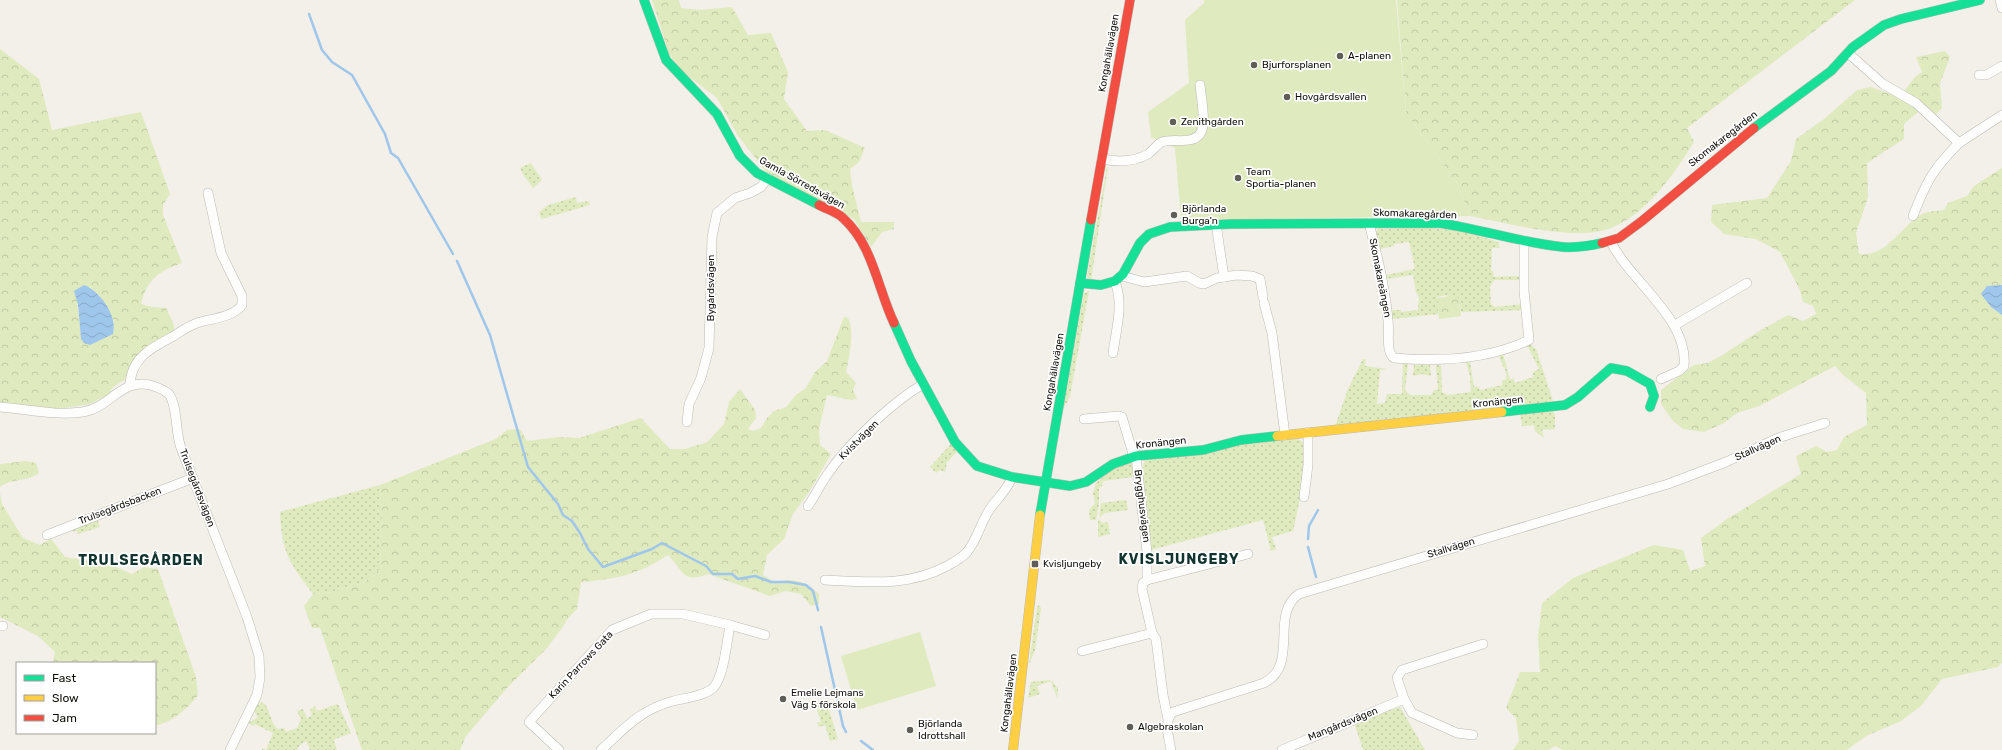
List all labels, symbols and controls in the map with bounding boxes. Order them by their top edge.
street label: Kongahällavägen [1096,13,1122,93]
place label: A-planen [1348,50,1391,62]
marker: A-planen [1335,51,1345,61]
place label: Bjurforsplanen [1262,59,1331,71]
marker: Bjurforsplanen [1249,60,1259,70]
place label: Hovgårdsvallen [1295,91,1367,103]
marker: Hovgårdsvallen [1282,92,1292,102]
street label: Skomakaregården [1686,108,1760,170]
place label: Zenithgården [1181,116,1244,128]
marker: Zenithgården [1168,117,1178,127]
street label: Gamla Sörredsvägen [757,154,847,212]
place label: Team Sportia-planen [1246,166,1316,190]
marker: Team Sportia-planen [1233,173,1243,183]
place label: Björlanda Burga'n [1182,203,1226,227]
street label: Skomakaregården [1373,207,1457,221]
marker: Björlanda Burga'n [1169,210,1179,220]
street label: Skomakareängen [1366,237,1394,319]
street label: Bygårdsvägen [705,255,717,321]
street label: Kongahällavägen [1041,332,1067,412]
street label: Kronängen [1472,393,1524,411]
street label: Kvistvägen [837,418,881,462]
street label: Stallvägen [1733,433,1783,463]
street label: Kronängen [1135,434,1187,452]
street label: Trulsegårdsvägen [177,447,217,529]
street label: Brygghusvägen [1132,469,1152,543]
street label: Trulsegårdsbacken [77,485,163,527]
street label: Stallvägen [1426,535,1476,561]
district label: TRULSEGÅRDEN [78,551,204,569]
district label: KVISLJUNGEBY [1119,551,1239,568]
place label: Kvisljungeby [1043,558,1102,570]
marker: Kvisljungeby [1030,559,1040,569]
street label: Karin Parrows Gata [547,629,615,701]
street label: Kongahällavägen [998,653,1020,733]
legend [16,662,156,734]
text: Fast [52,671,76,685]
place label: Emelie Lejmans Väg 5 förskola [791,687,864,711]
text: Slow [52,691,79,705]
marker: Emelie Lejmans Väg 5 förskola [778,694,788,704]
street label: Mangårdsvägen [1306,705,1380,743]
text: Jam [52,711,77,725]
place label: Björlanda Idrottshall [918,718,965,742]
place label: Algebraskolan [1138,721,1204,733]
marker: Algebraskolan [1125,722,1135,732]
marker: Björlanda Idrottshall [905,725,915,735]

